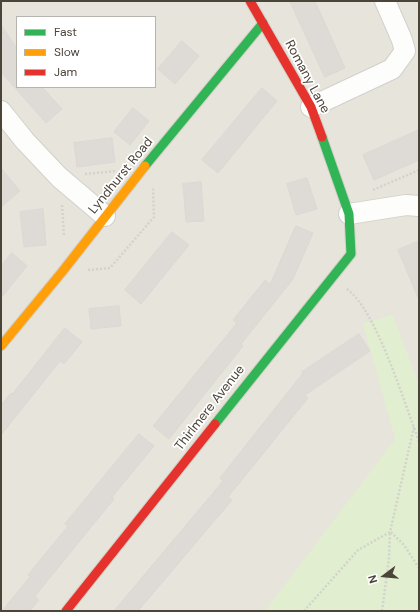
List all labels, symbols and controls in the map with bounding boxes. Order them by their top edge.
legend [16,16,156,88]
text: Fast [54,24,77,40]
street label: Romany Lane [281,38,333,116]
text: Slow [54,44,80,60]
text: Jam [54,64,77,80]
street label: Lyndhurst Road [85,135,157,217]
street label: Thirlmere Avenue [172,362,248,454]
north arrow [364,556,404,596]
text: N [365,574,380,585]

